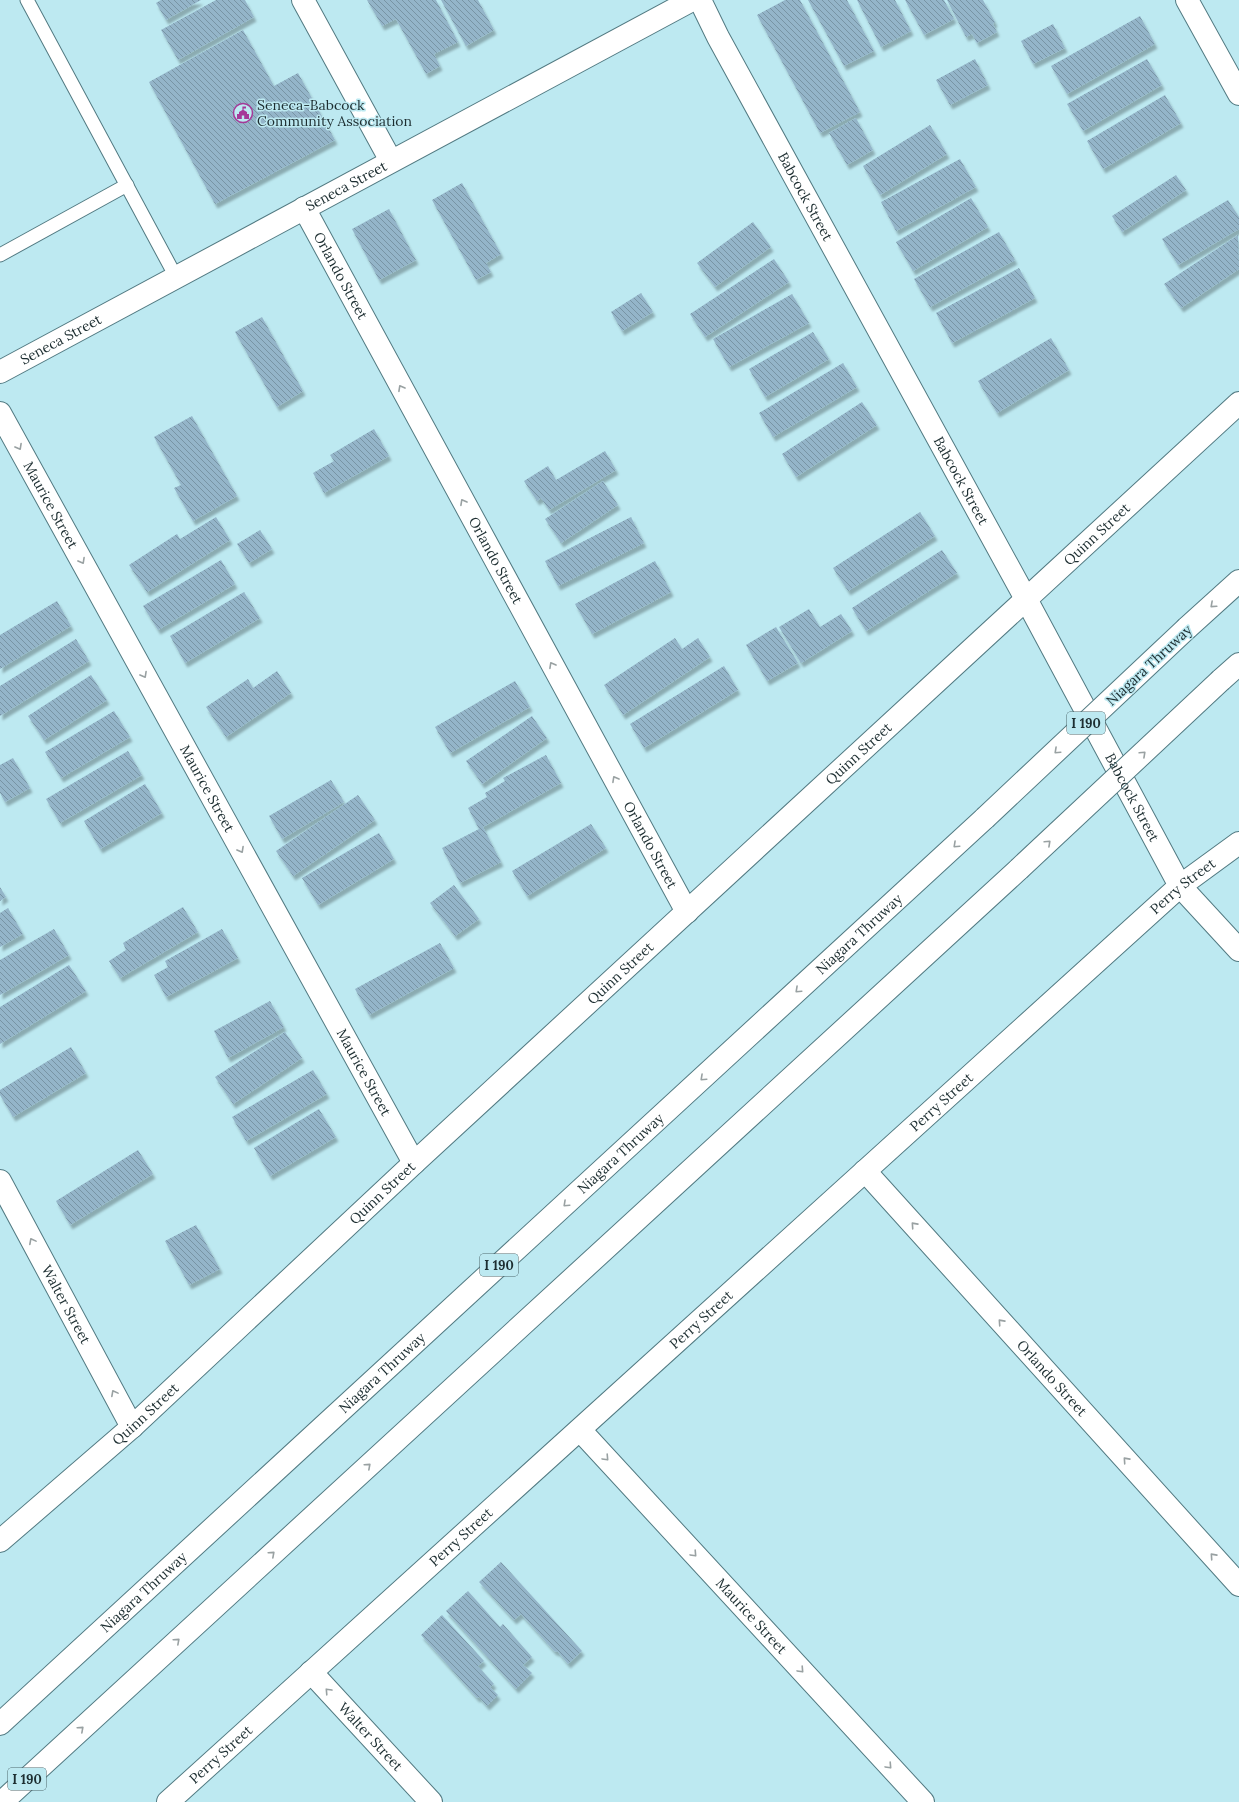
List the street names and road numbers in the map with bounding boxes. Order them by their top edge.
street label: Babcock Street [774,149,837,244]
street label: Seneca Street [302,156,390,215]
street label: Orlando Street [310,229,372,323]
street label: Seneca Street [17,310,105,368]
street label: Babcock Street [930,433,993,528]
street label: Maurice Street [19,458,82,552]
street label: Quinn Street [1060,499,1134,569]
street label: Orlando Street [465,513,527,608]
street label: Niagara Thruway [1102,620,1196,709]
road number: I 190 [1067,712,1105,734]
street label: Quinn Street [822,718,896,789]
street label: Maurice Street [176,742,239,836]
street label: Babcock Street [1101,750,1164,845]
street label: Orlando Street [619,798,682,892]
street label: Perry Street [1146,854,1219,918]
street label: Niagara Thruway [812,889,906,978]
street label: Quinn Street [583,938,658,1008]
street label: Maurice Street [333,1026,395,1119]
street label: Perry Street [906,1068,977,1135]
street label: Niagara Thruway [574,1109,668,1198]
street label: Quinn Street [345,1157,419,1228]
road number: I 190 [480,1254,518,1276]
street label: Walter Street [38,1262,95,1347]
street label: Perry Street [666,1286,737,1353]
street label: Niagara Thruway [335,1328,429,1417]
street label: Orlando Street [1013,1336,1092,1420]
street label: Quinn Street [108,1379,183,1449]
street label: Perry Street [425,1503,497,1570]
street label: Niagara Thruway [97,1547,191,1636]
street label: Maurice Street [712,1574,791,1658]
street label: Walter Street [335,1699,407,1775]
street label: Perry Street [185,1721,256,1788]
road number: I 190 [8,1768,46,1790]

